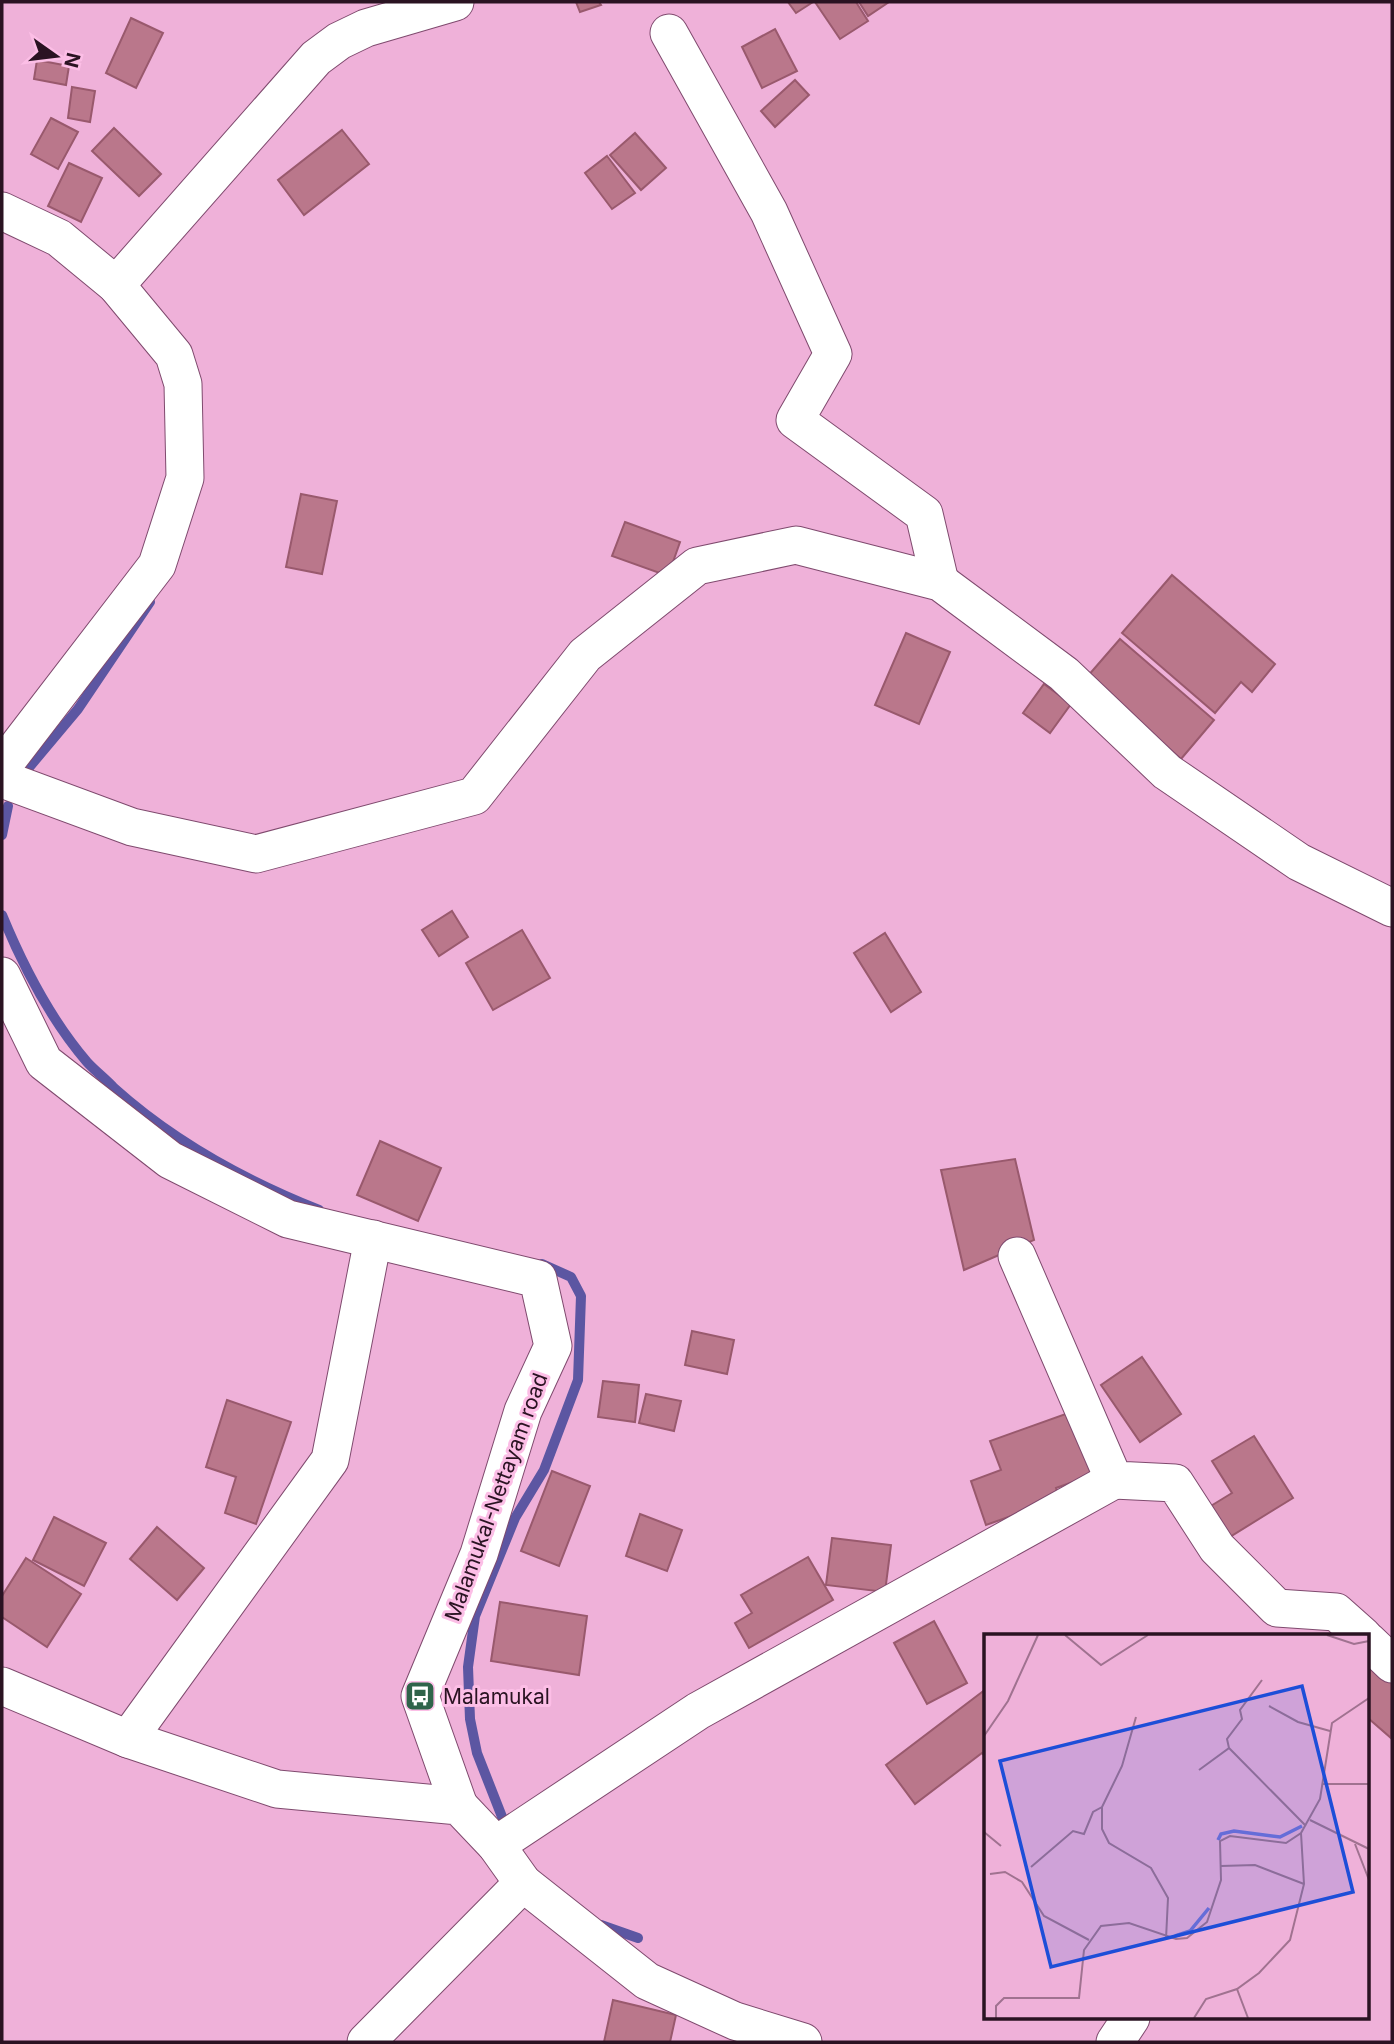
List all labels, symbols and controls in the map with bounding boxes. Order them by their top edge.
north arrow [21,21,91,91]
text: N [59,50,85,70]
street label: Malamukal-Nettayam road [439,1370,553,1624]
inset map [984,1634,1370,2020]
bus stop icon: Malamukal [403,1679,437,1713]
place label: Malamukal [443,1684,550,1709]

